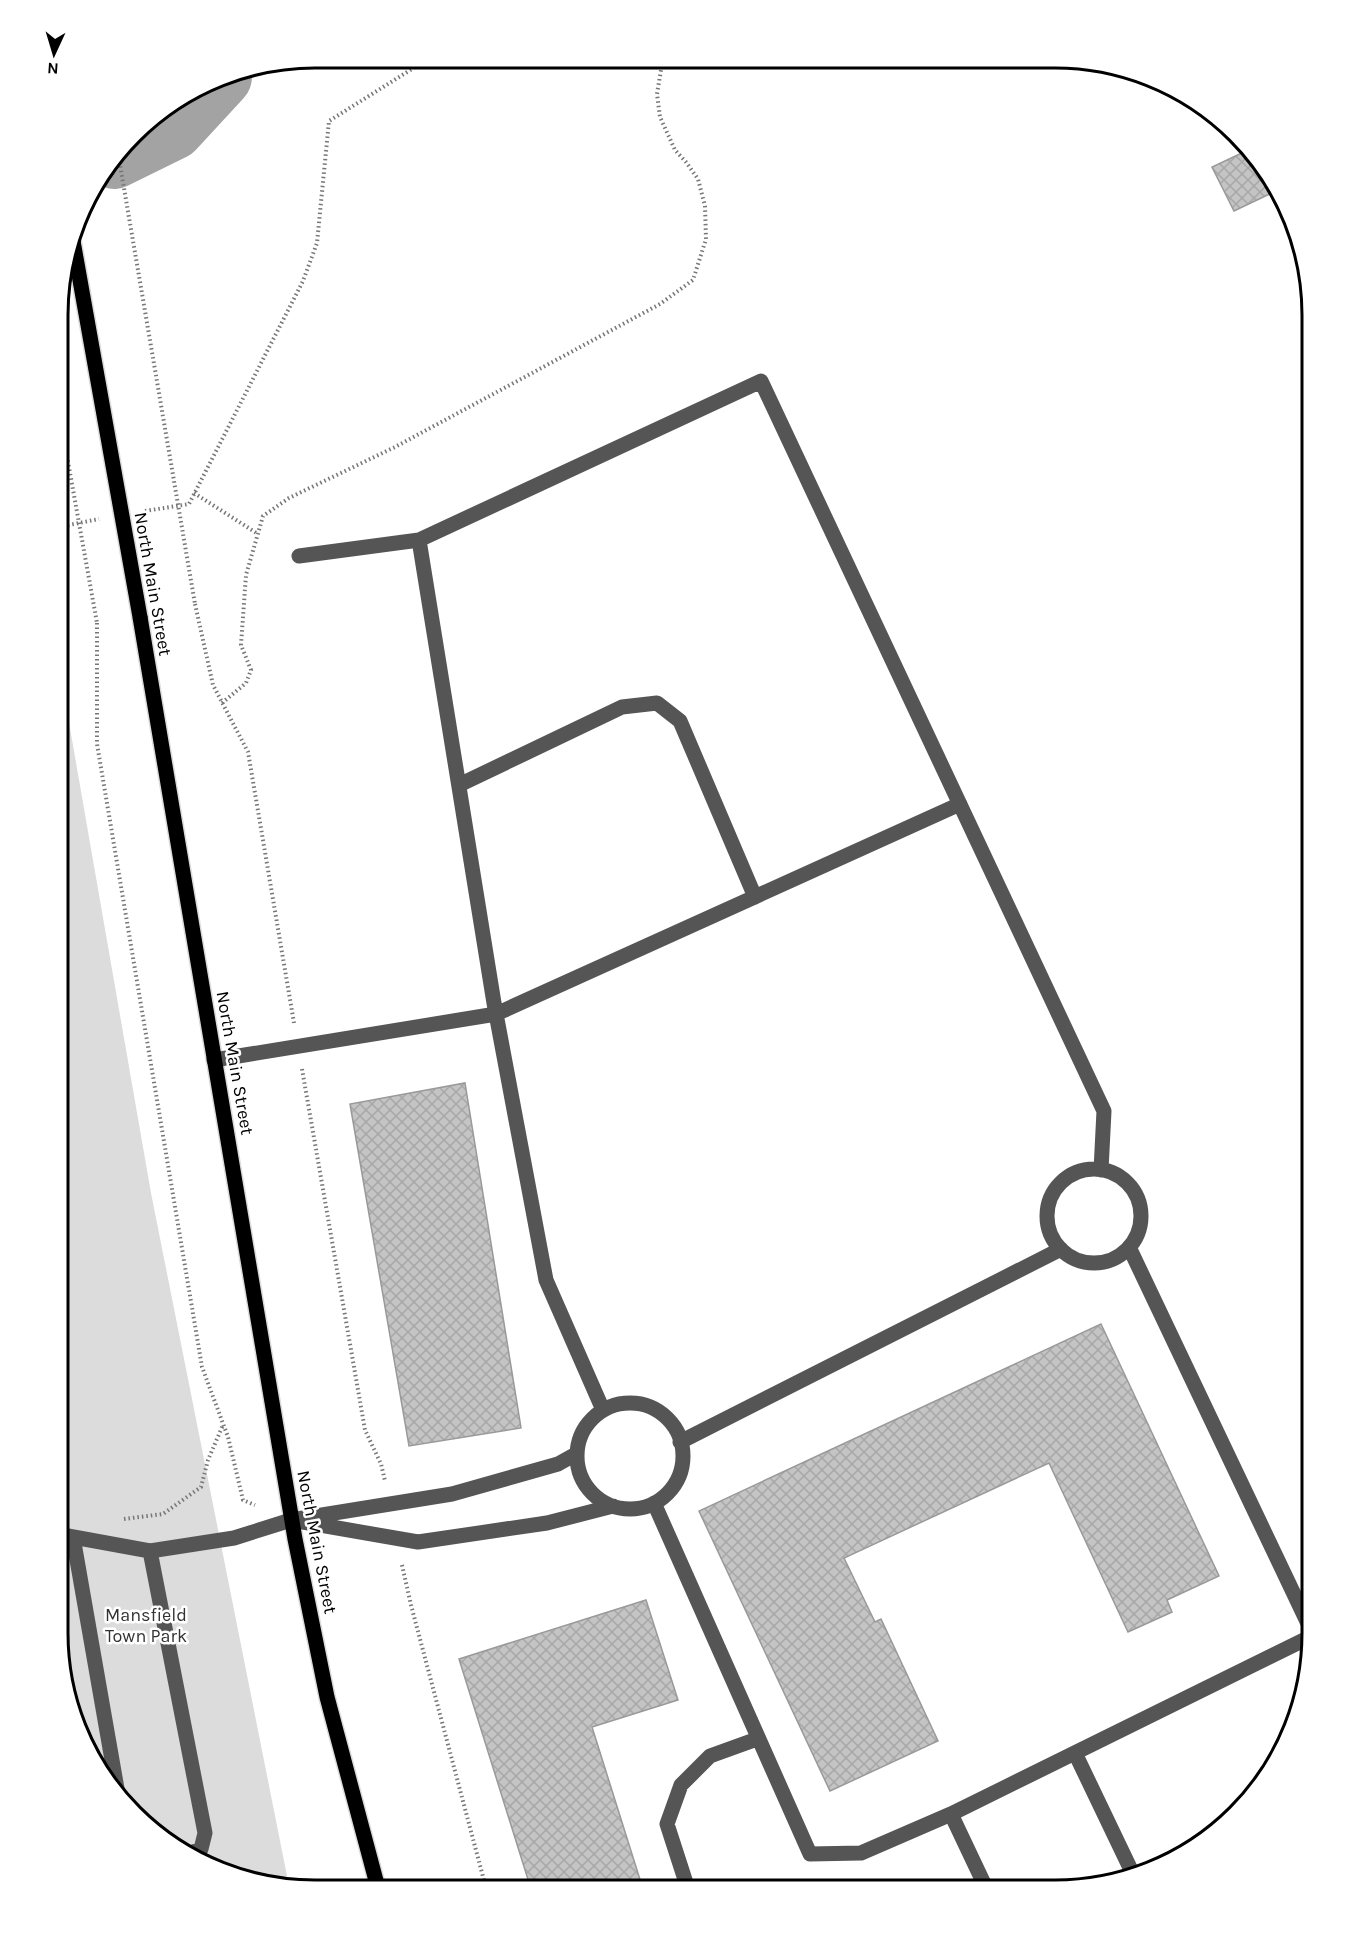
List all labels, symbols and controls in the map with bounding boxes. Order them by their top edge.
north arrow [24,24,84,84]
text: N [47,59,59,78]
street label: North Main Street [130,510,177,658]
street label: North Main Street [212,989,259,1137]
street label: North Main Street [292,1468,342,1616]
park label: Mansfield Town Park [105,1604,187,1647]

